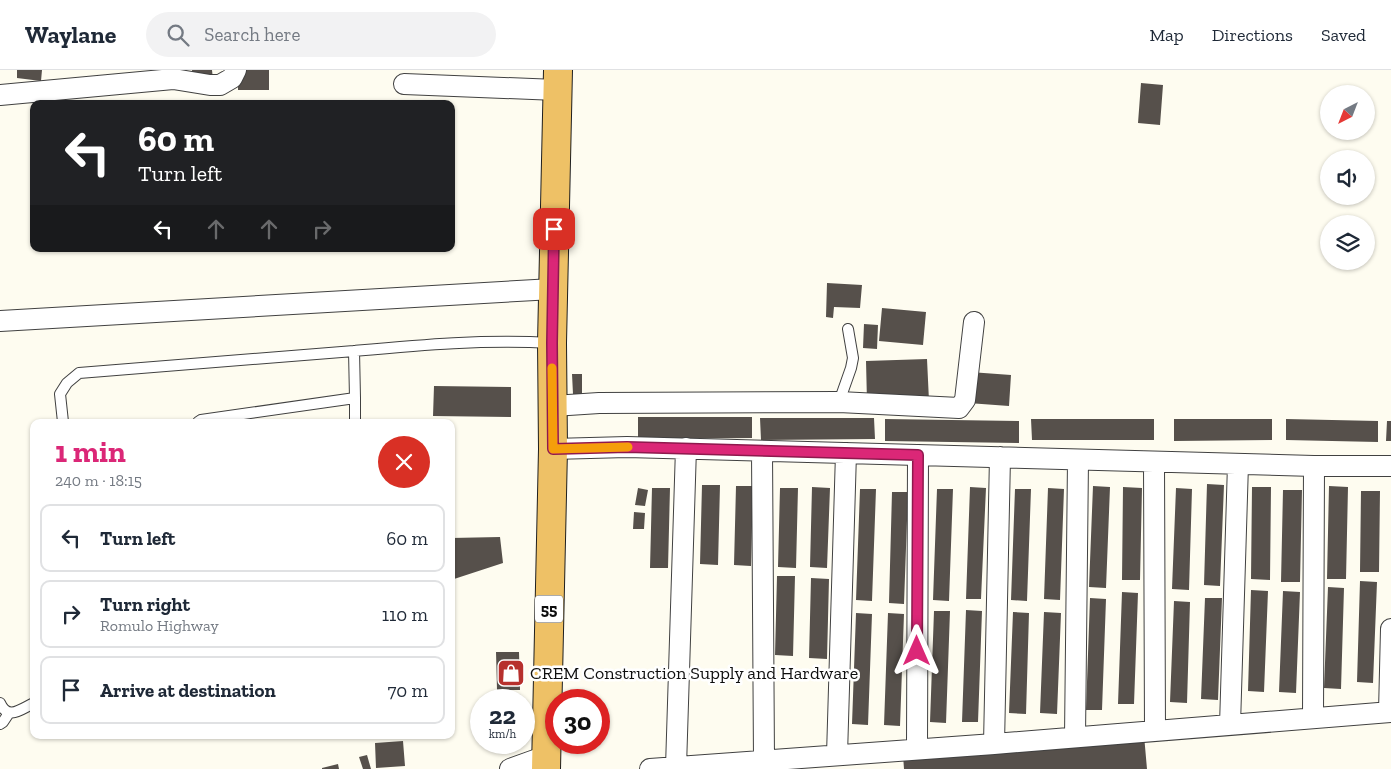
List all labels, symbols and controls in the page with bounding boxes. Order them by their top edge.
search box [146,12,496,57]
text: Waylane [25,20,116,49]
icon: search [164,21,192,49]
text: Search here [204,23,301,46]
text: Map [1149,24,1184,46]
text: Directions [1212,24,1293,46]
text: Saved [1321,24,1366,46]
north arrow [1320,85,1375,140]
map controls [1320,85,1375,270]
text: 60 m [138,118,214,160]
icon: left [55,120,120,185]
button: sound [1320,150,1375,205]
text: Turn left [138,160,222,187]
pin [533,208,575,250]
icon: left [149,215,177,243]
icon: ahead [202,215,230,243]
icon: ahead [255,215,283,243]
icon: right [308,215,336,243]
icon: arrive [540,215,568,243]
button: layers [1320,215,1375,270]
text: 1 min [55,434,126,470]
button: close [378,436,430,488]
text: 240 m · 18:15 [55,471,142,490]
icon: left [57,524,85,552]
text: Turn left [100,527,175,550]
text: 60 m [386,527,428,550]
text: Turn right [100,593,190,616]
road number: 55 [535,596,563,622]
icon: right [57,600,85,628]
text: 110 m [382,603,428,626]
text: Romulo Highway [100,616,219,635]
position arrow [890,624,942,676]
shop icon: CREM Construction Supply and Hardware [496,658,526,688]
place label: CREM Construction Supply and Hardware [530,662,858,684]
icon: arrive [57,676,85,704]
text: Arrive at destination [100,679,276,702]
text: 70 m [387,679,428,702]
speed limit sign: 30 [545,689,610,754]
text: 22 [489,700,516,730]
text: km/h [489,727,516,741]

